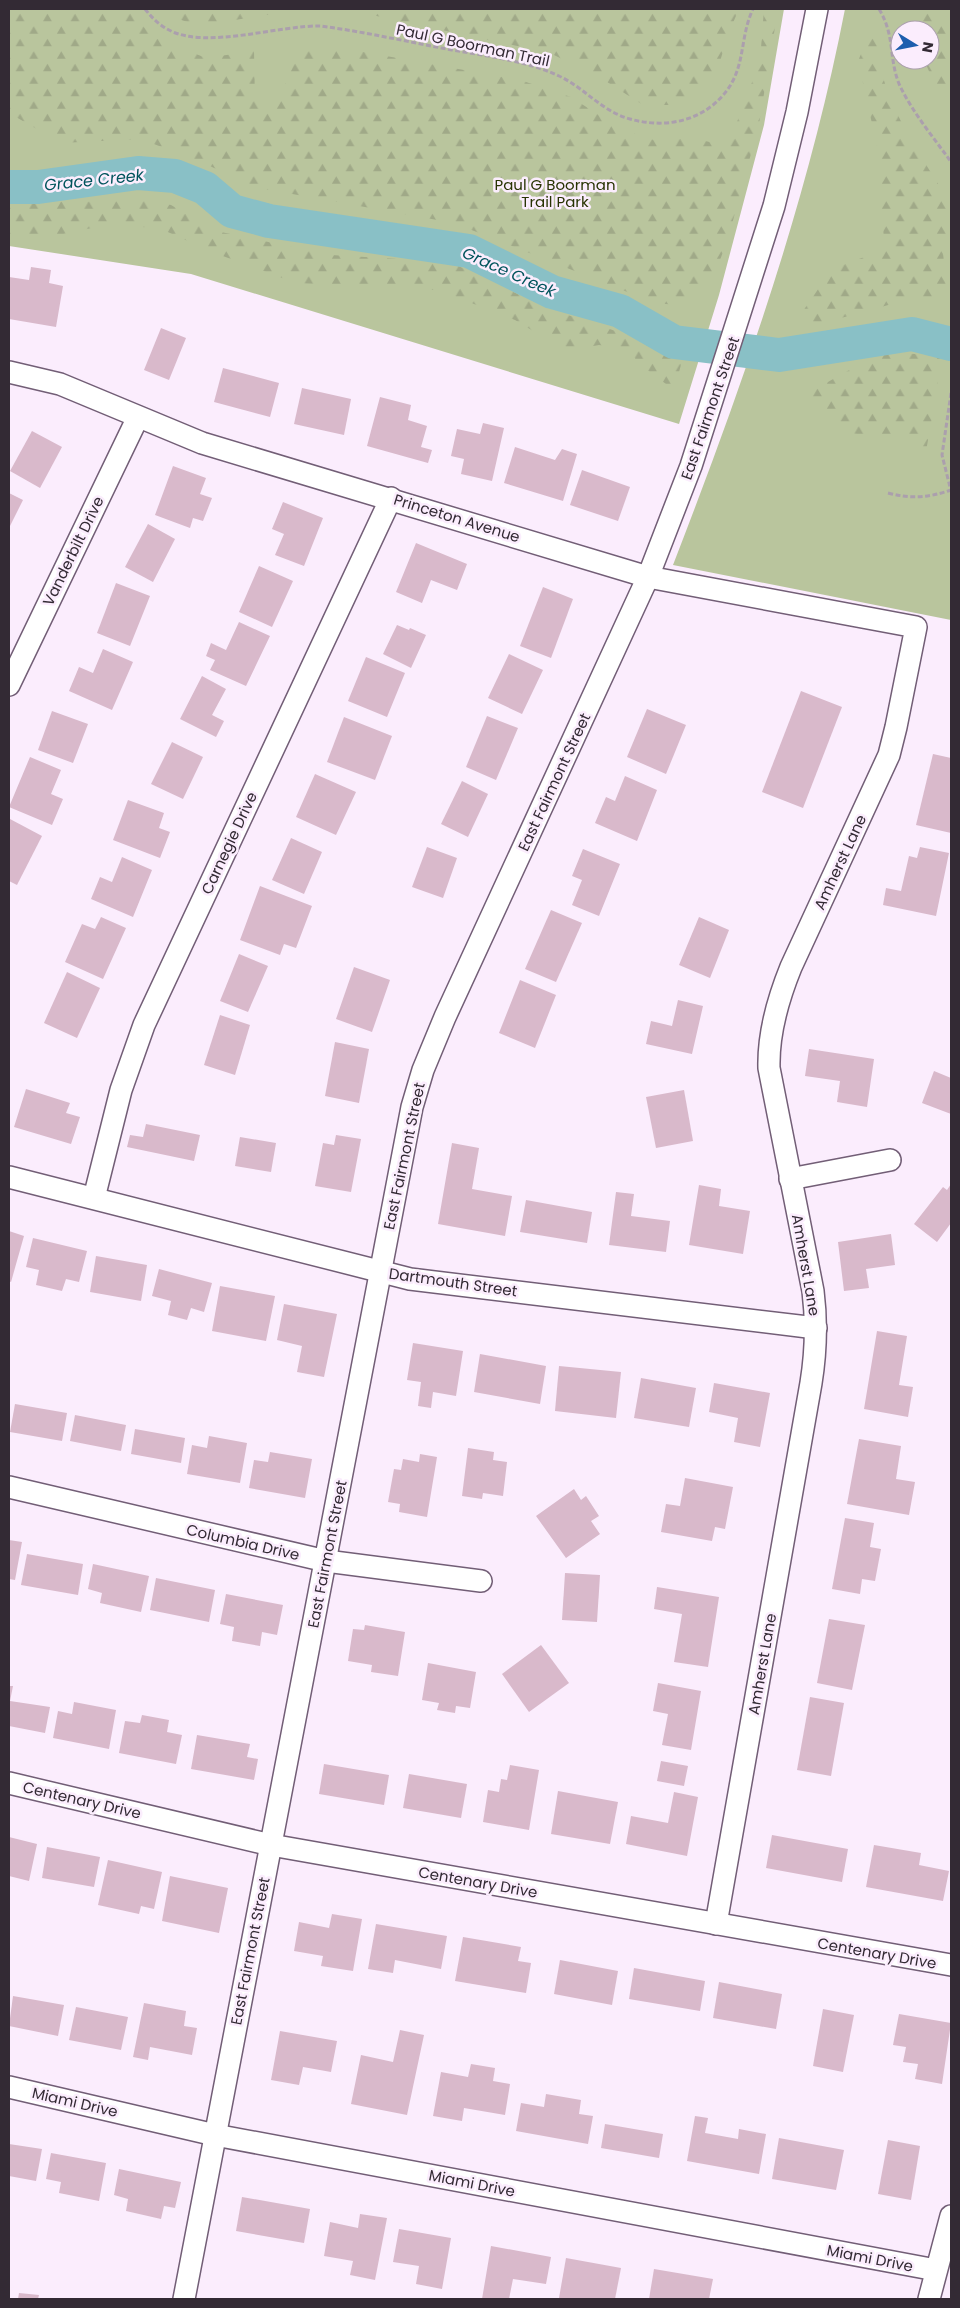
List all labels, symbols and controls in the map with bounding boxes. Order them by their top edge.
street label: Paul G Boorman Trail [394,18,552,72]
north arrow [890,20,940,70]
text: N [917,40,939,54]
water label: Grace Creek [43,163,146,197]
park label: Paul G Boorman Trail Park [495,174,615,212]
water label: Grace Creek [459,241,560,303]
street label: East Fairmont Street [676,334,744,482]
street label: Princeton Avenue [391,489,523,547]
street label: Vanderbilt Drive [37,493,109,609]
street label: East Fairmont Street [513,710,595,854]
street label: Carnegie Drive [196,788,262,898]
street label: Amherst Lane [809,811,871,913]
street label: East Fairmont Street [378,1080,430,1232]
street label: Amherst Lane [787,1213,825,1317]
street label: Dartmouth Street [387,1263,519,1301]
street label: East Fairmont Street [302,1478,352,1630]
street label: Columbia Drive [184,1519,302,1565]
street label: Amherst Lane [743,1612,781,1716]
street label: Centenary Drive [21,1776,143,1824]
street label: Centenary Drive [417,1861,539,1903]
street label: East Fairmont Street [225,1875,275,2027]
street label: Centenary Drive [816,1932,938,1974]
street label: Miami Drive [30,2082,120,2122]
street label: Miami Drive [427,2164,517,2202]
street label: Miami Drive [825,2239,915,2277]

